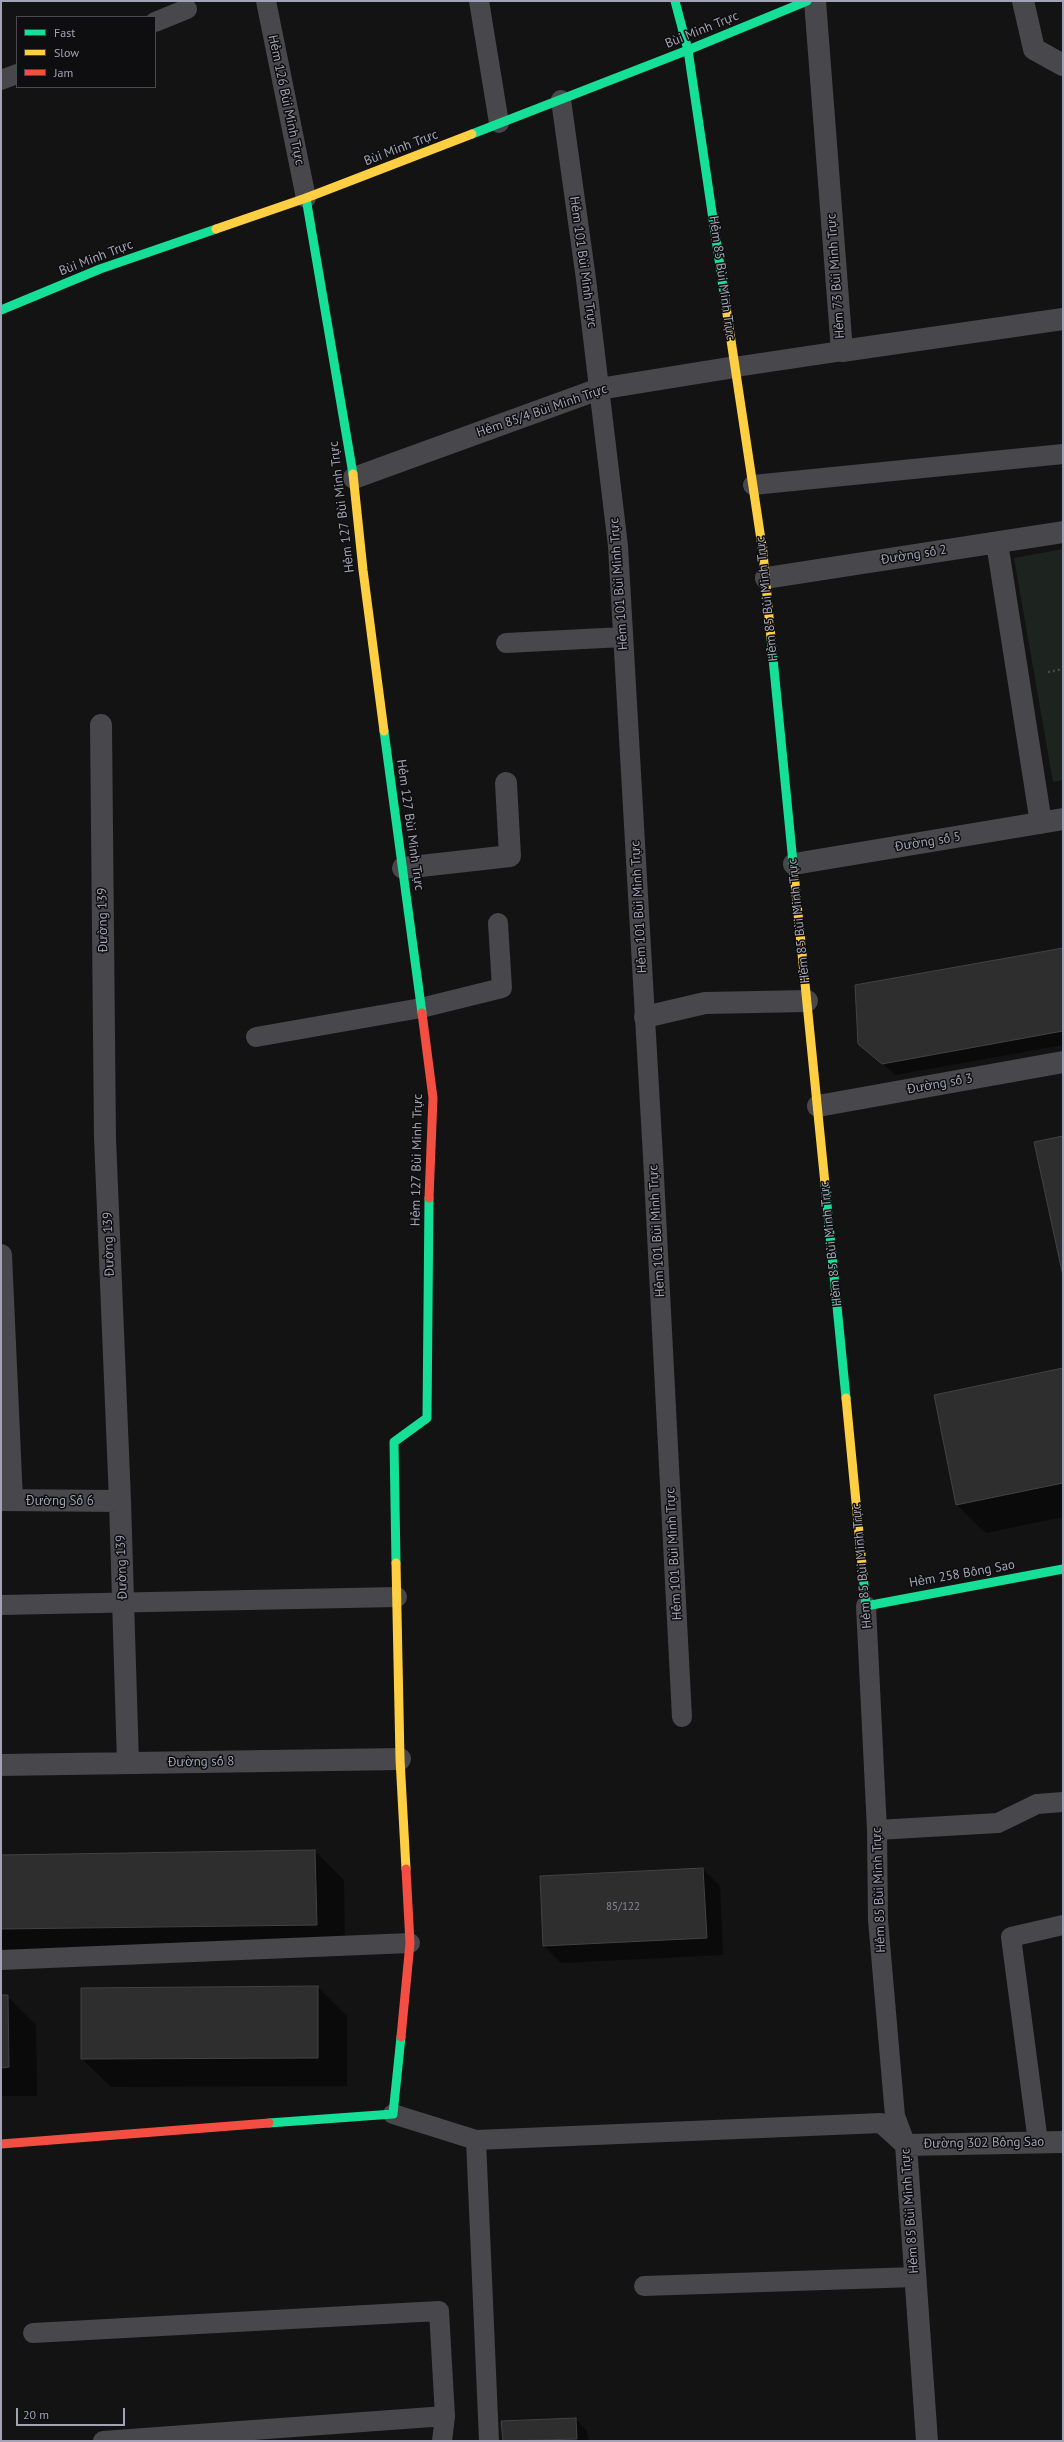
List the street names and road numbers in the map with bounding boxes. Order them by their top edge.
street label: Bùi Minh Trực [663,8,741,52]
street label: Hẻm 126 Bùi Minh Trực [265,34,307,166]
street label: Bùi Minh Trực [362,127,440,169]
street label: Hẻm 101 Bùi Minh Trực [566,195,600,329]
street label: Hẻm 73 Bùi Minh Trực [824,213,848,339]
street label: Hẻm 85 Bùi Minh Trực [706,215,738,341]
street label: Bùi Minh Trực [57,237,135,279]
street label: Hẻm 85/4 Bùi Minh Trực [475,381,609,441]
street label: Hẻm 127 Bùi Minh Trực [326,440,358,574]
street label: Hẻm 101 Bùi Minh Trực [607,517,631,651]
street label: Hẻm 85 Bùi Minh Trực [753,536,781,662]
street label: Đường số 2 [880,542,948,568]
street label: Hẻm 127 Bùi Minh Trực [393,758,427,892]
street label: Đường số 5 [894,829,962,855]
street label: Hẻm 101 Bùi Minh Trực [628,840,650,974]
street label: Hẻm 85 Bùi Minh Trực [785,858,813,984]
street label: Đường 139 [95,888,111,952]
street label: Đường số 3 [906,1071,974,1097]
street label: Hẻm 127 Bùi Minh Trực [408,1094,426,1226]
street label: Hẻm 101 Bùi Minh Trực [646,1164,668,1298]
street label: Hẻm 85 Bùi Minh Trực [817,1181,845,1307]
street label: Đường 139 [100,1211,118,1277]
street label: Hẻm 101 Bùi Minh Trực [663,1487,685,1621]
street label: Đường Số 6 [26,1493,94,1509]
street label: Hẻm 85 Bùi Minh Trực [849,1503,875,1629]
street label: Đường 139 [113,1534,131,1600]
street label: Hẻm 258 Bông Sao [908,1557,1016,1591]
street label: Đường số 8 [168,1754,234,1770]
street label: Hẻm 85 Bùi Minh Trực [869,1827,889,1953]
street label: Đường 302 Bông Sao [924,2134,1044,2152]
street label: Hẻm 85 Bùi Minh Trực [898,2148,922,2274]

